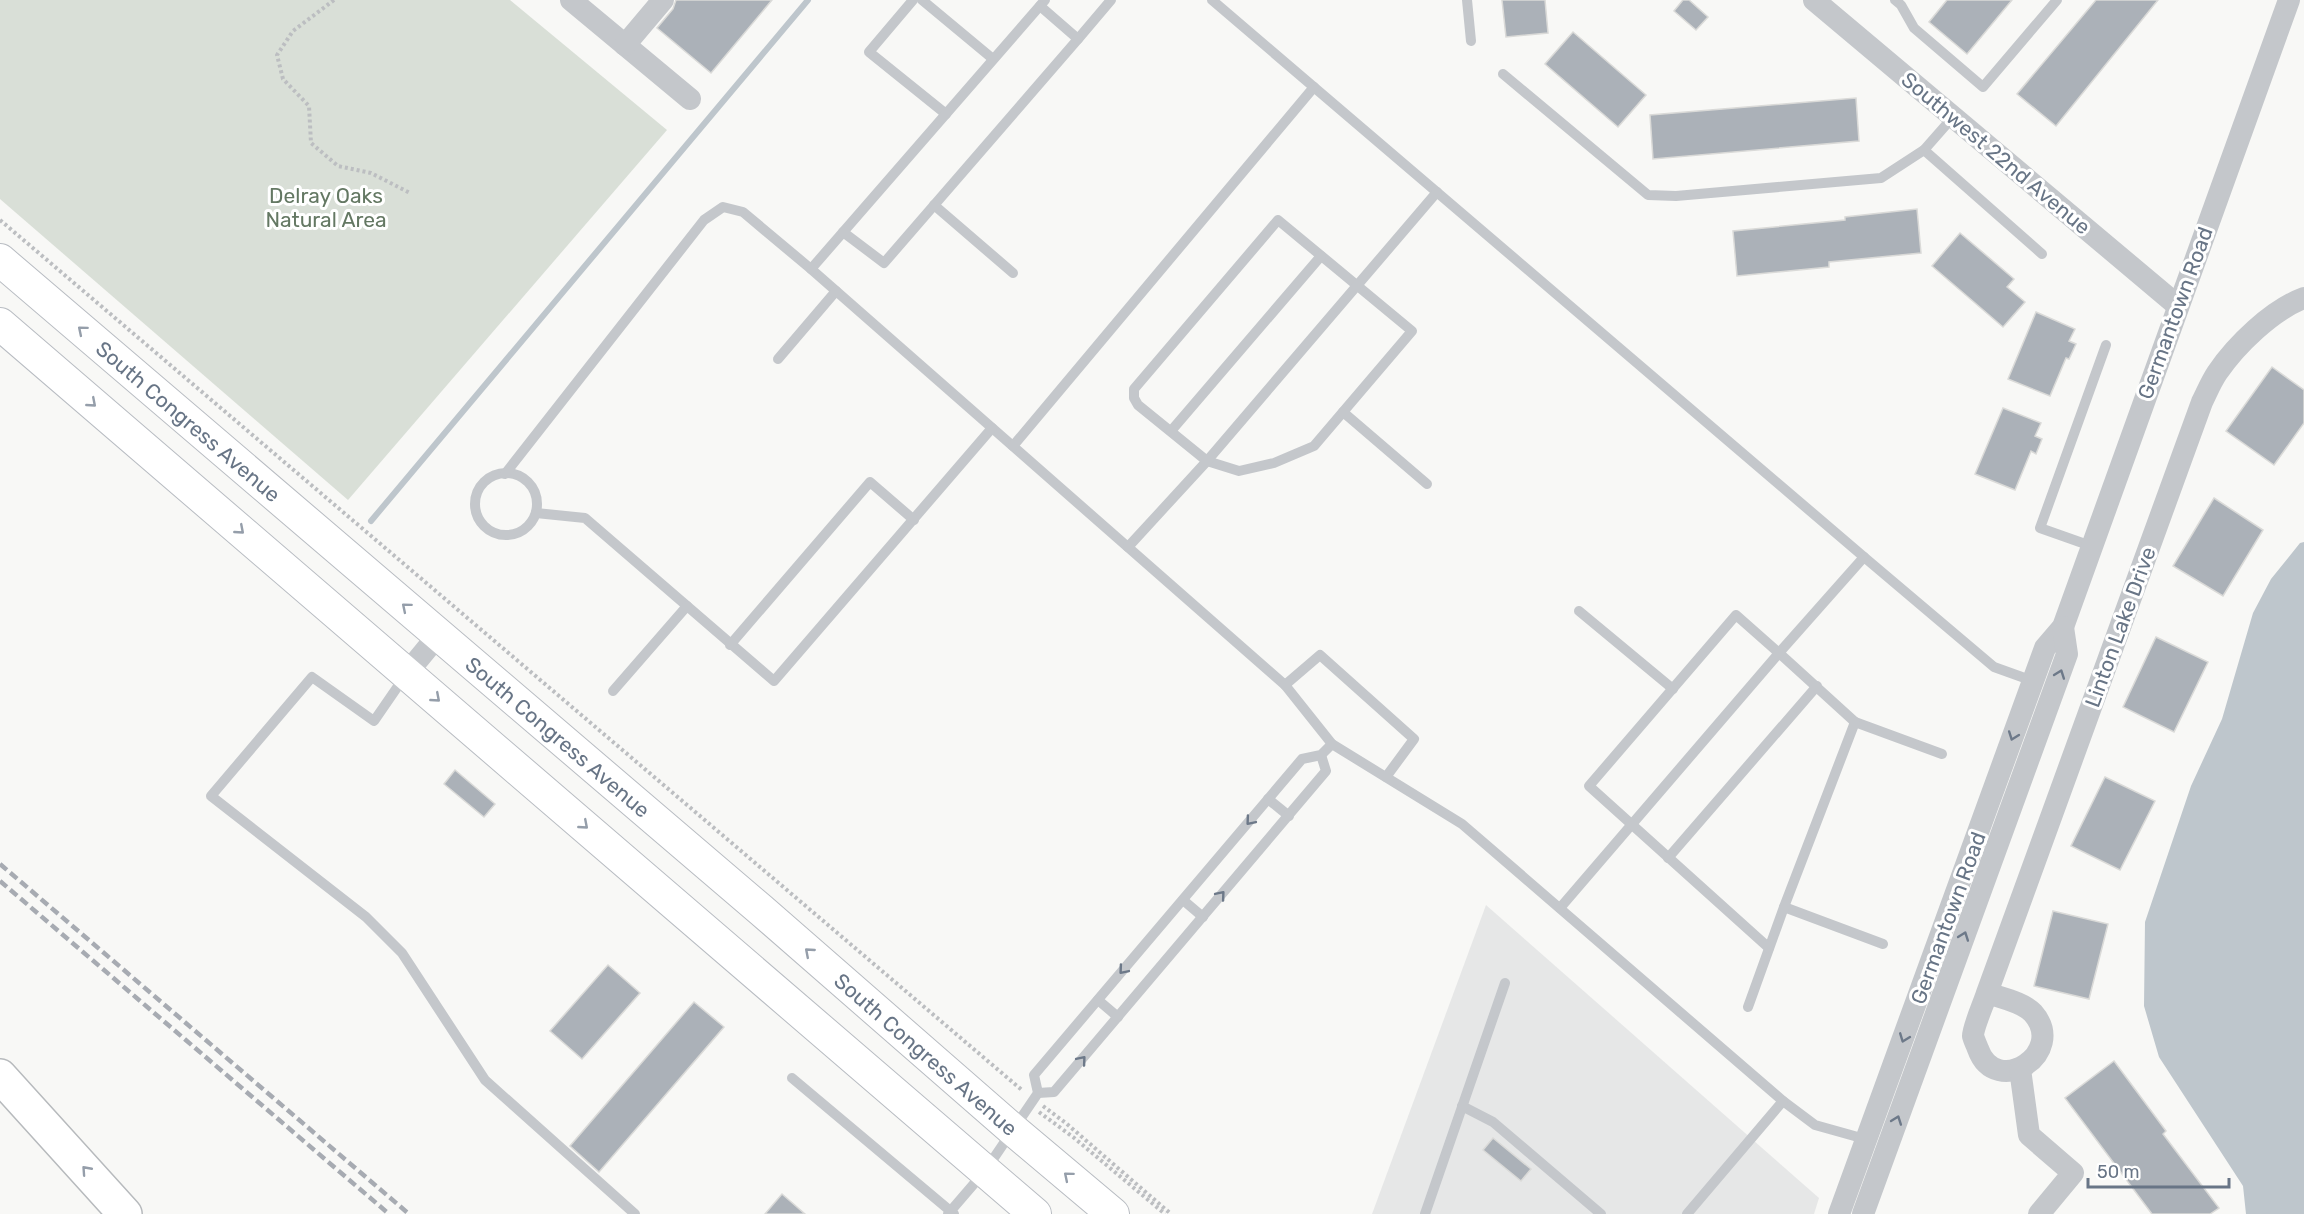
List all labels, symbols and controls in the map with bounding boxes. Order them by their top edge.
street label: Southwest 22nd Avenue [1896,67,2096,239]
park label: Delray Oaks Natural Area [265,183,387,232]
street label: Germantown Road [2132,224,2218,402]
one-way arrow [78,326,89,337]
street label: South Congress Avenue [91,335,286,507]
one-way arrow [85,396,96,407]
one-way arrow [233,523,244,534]
street label: Linton Lake Drive [2079,543,2161,711]
one-way arrow [402,603,413,614]
street label: South Congress Avenue [461,651,655,822]
one-way arrow [2052,669,2065,680]
one-way arrow [429,691,440,702]
one-way arrow [2008,730,2020,741]
one-way arrow [1246,814,1257,825]
one-way arrow [577,818,588,829]
street label: Germantown Road [1905,829,1991,1007]
one-way arrow [1214,891,1225,902]
one-way arrow [1957,931,1970,942]
one-way arrow [805,949,816,960]
one-way arrow [1120,963,1131,974]
street label: South Congress Avenue [830,968,1023,1141]
one-way arrow [1899,1032,1911,1043]
one-way arrow [1074,1056,1085,1067]
one-way arrow [1890,1115,1903,1125]
scale bar [2088,1151,2229,1189]
text: 50 m [2097,1161,2140,1183]
one-way arrow [82,1167,93,1177]
one-way arrow [1064,1173,1075,1184]

